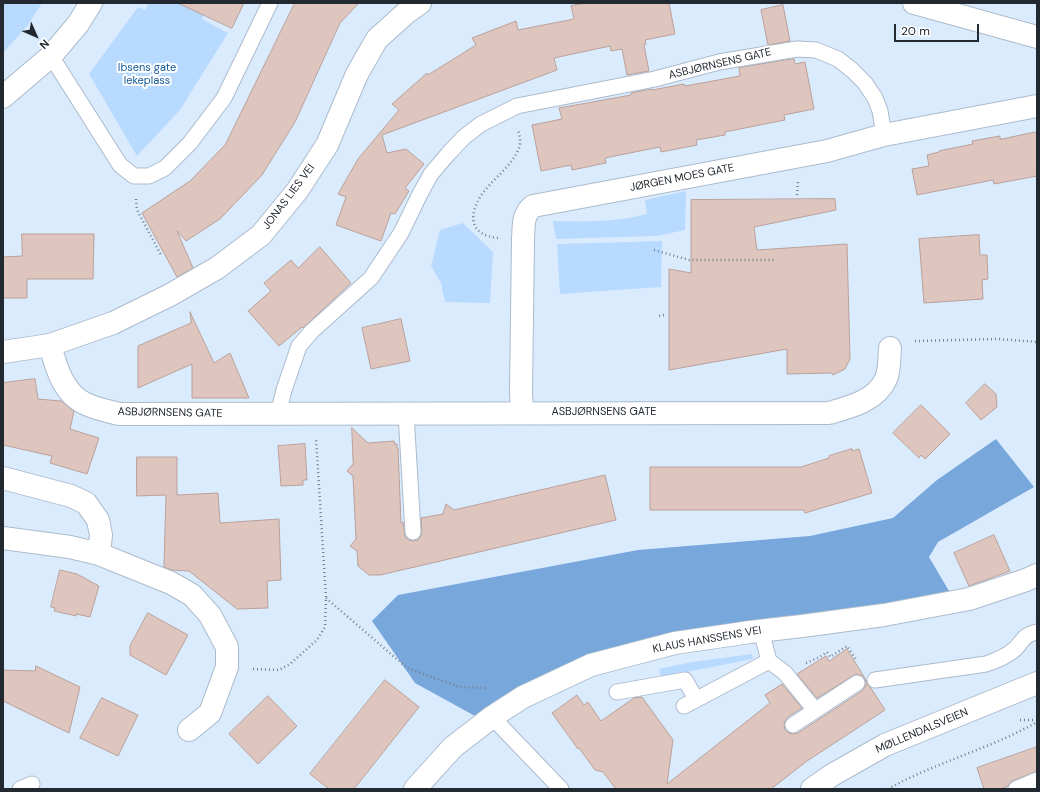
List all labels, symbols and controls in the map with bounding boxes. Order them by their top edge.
north arrow [16,16,56,56]
scale bar [896,16,981,42]
text: 20 m [901,23,930,39]
text: N [37,37,52,52]
street label: ASBJØRNSENS GATE [667,46,773,82]
park label: Ibsens gate lekeplass [118,61,176,87]
street label: JØRGEN MOES GATE [629,161,735,195]
street label: JONAS LIES VEI [260,162,318,232]
street label: ASBJØRNSENS GATE [117,405,223,421]
street label: ASBJØRNSENS GATE [551,405,657,419]
street label: KLAUS HANSSENS VEI [652,624,762,656]
street label: MØLLENDALSVEIEN [874,706,970,756]

